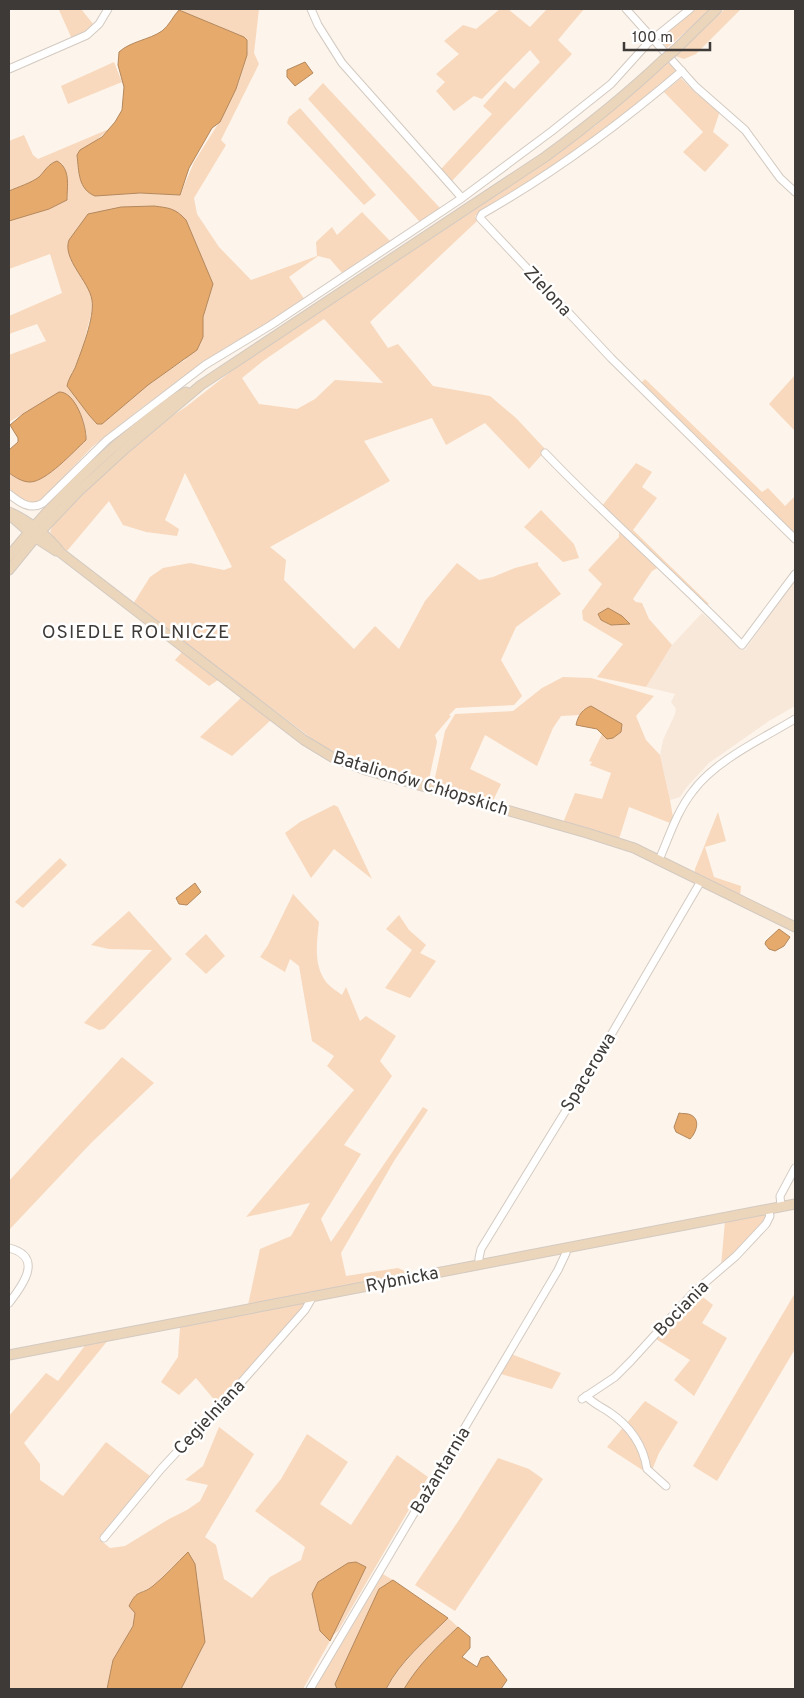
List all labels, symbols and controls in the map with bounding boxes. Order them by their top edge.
scale bar [624,20,710,52]
text: 100 m [632,29,673,48]
street label: Zielona [518,262,576,322]
district label: OSIEDLE ROLNICZE [42,621,230,645]
street label: Batalionów Chłopskich [330,747,511,822]
street label: Spacerowa [557,1029,622,1117]
street label: Rybnicka [364,1262,441,1299]
street label: Bociania [650,1276,715,1342]
street label: Cegielniana [169,1375,251,1461]
street label: Bażantarnia [406,1423,476,1518]

